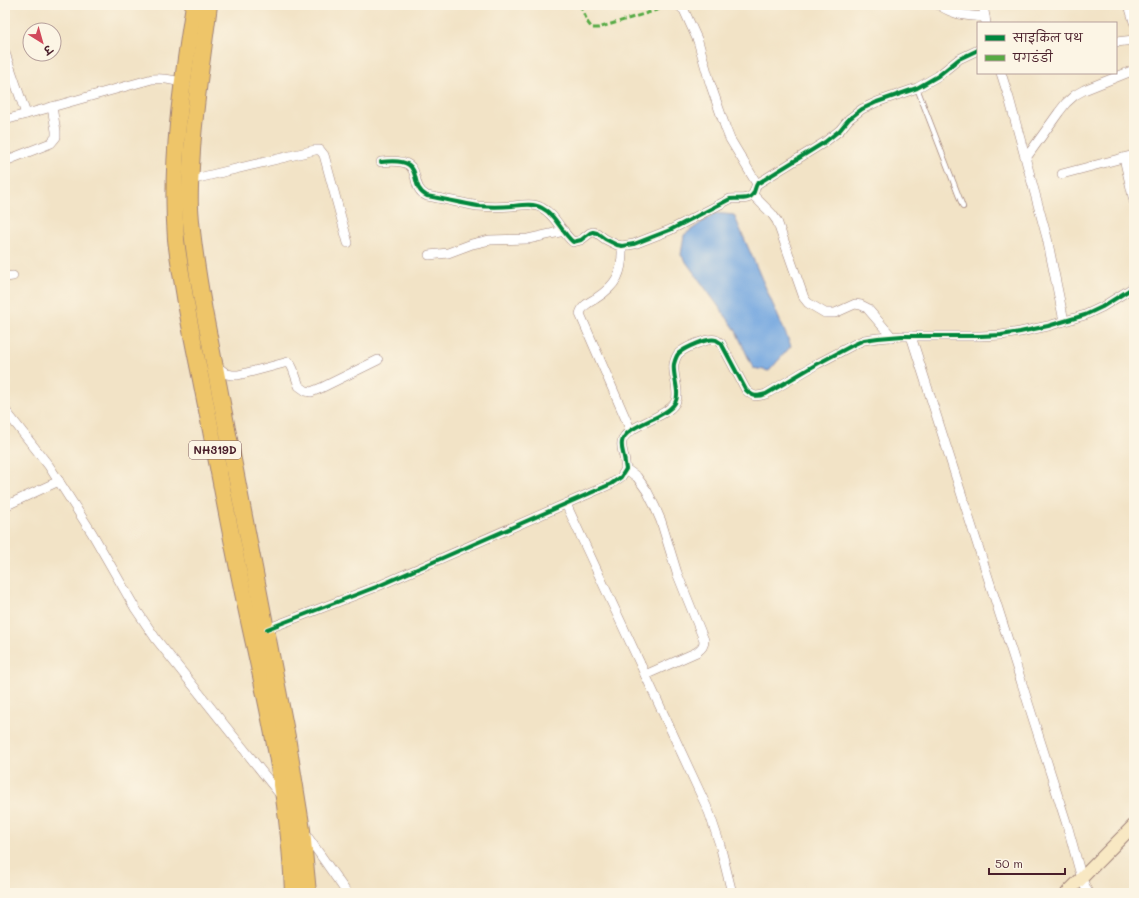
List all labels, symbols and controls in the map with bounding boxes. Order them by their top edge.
north arrow [22,22,62,62]
legend [977,22,1117,74]
text: साइकिल पथ [1012,29,1084,45]
text: उ [40,42,57,60]
text: पगडंडी [1012,49,1054,65]
road number: NH319D [189,441,241,459]
scale bar [989,850,1065,876]
text: 50 m [995,855,1023,871]

